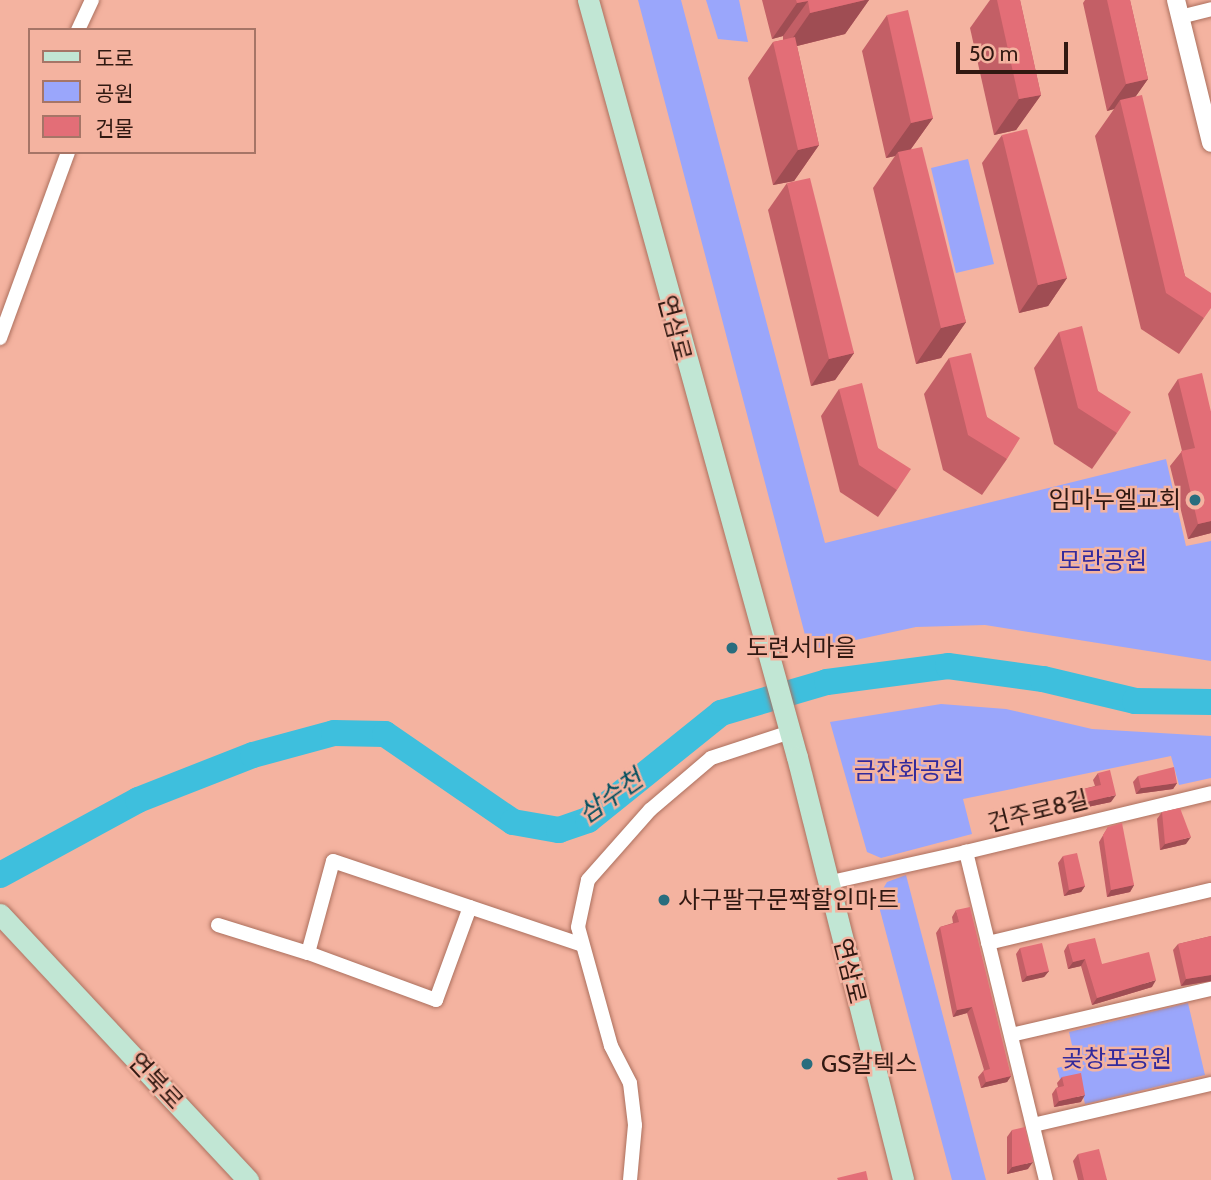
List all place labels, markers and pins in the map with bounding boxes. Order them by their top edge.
place label: 임마누엘교회 [1049,486,1181,514]
marker: 임마누엘교회 [1187,492,1203,508]
place label: 도련서마을 [746,634,856,662]
marker: 도련서마을 [724,640,740,656]
place label: 사구팔구문짝할인마트 [678,886,899,914]
marker: 사구팔구문짝할인마트 [656,892,672,908]
place label: GS칼텍스 [821,1050,917,1078]
marker: GS칼텍스 [799,1056,815,1072]

